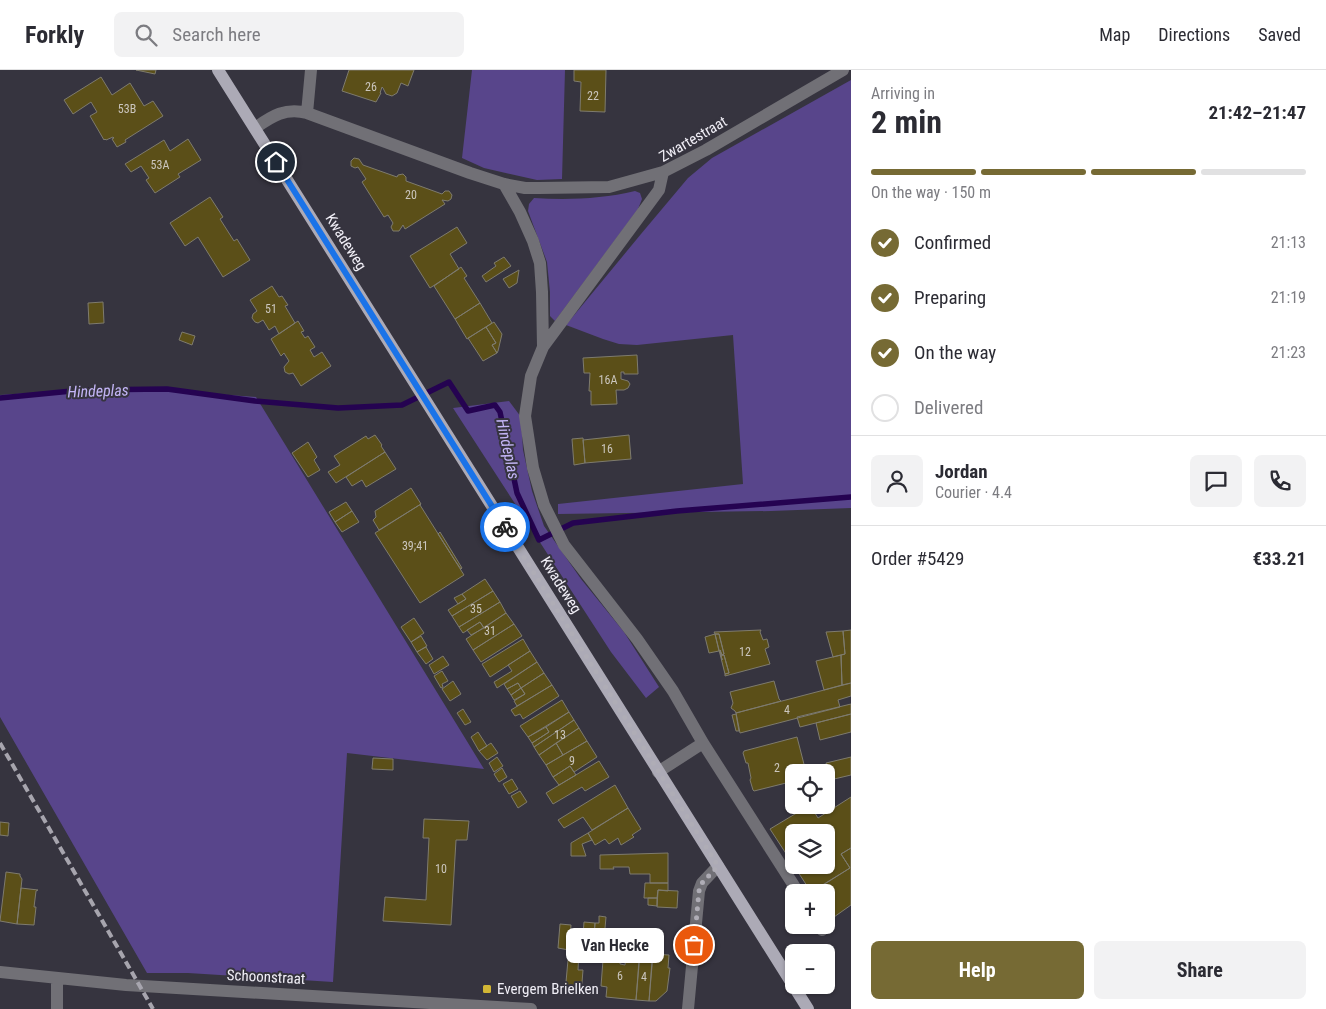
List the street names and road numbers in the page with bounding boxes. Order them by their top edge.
street label: Zwartestraat [656,112,730,166]
street label: Kwadeweg [322,210,370,274]
street label: Kwadeweg [537,553,585,617]
street label: Schoonstraat [226,966,306,988]

